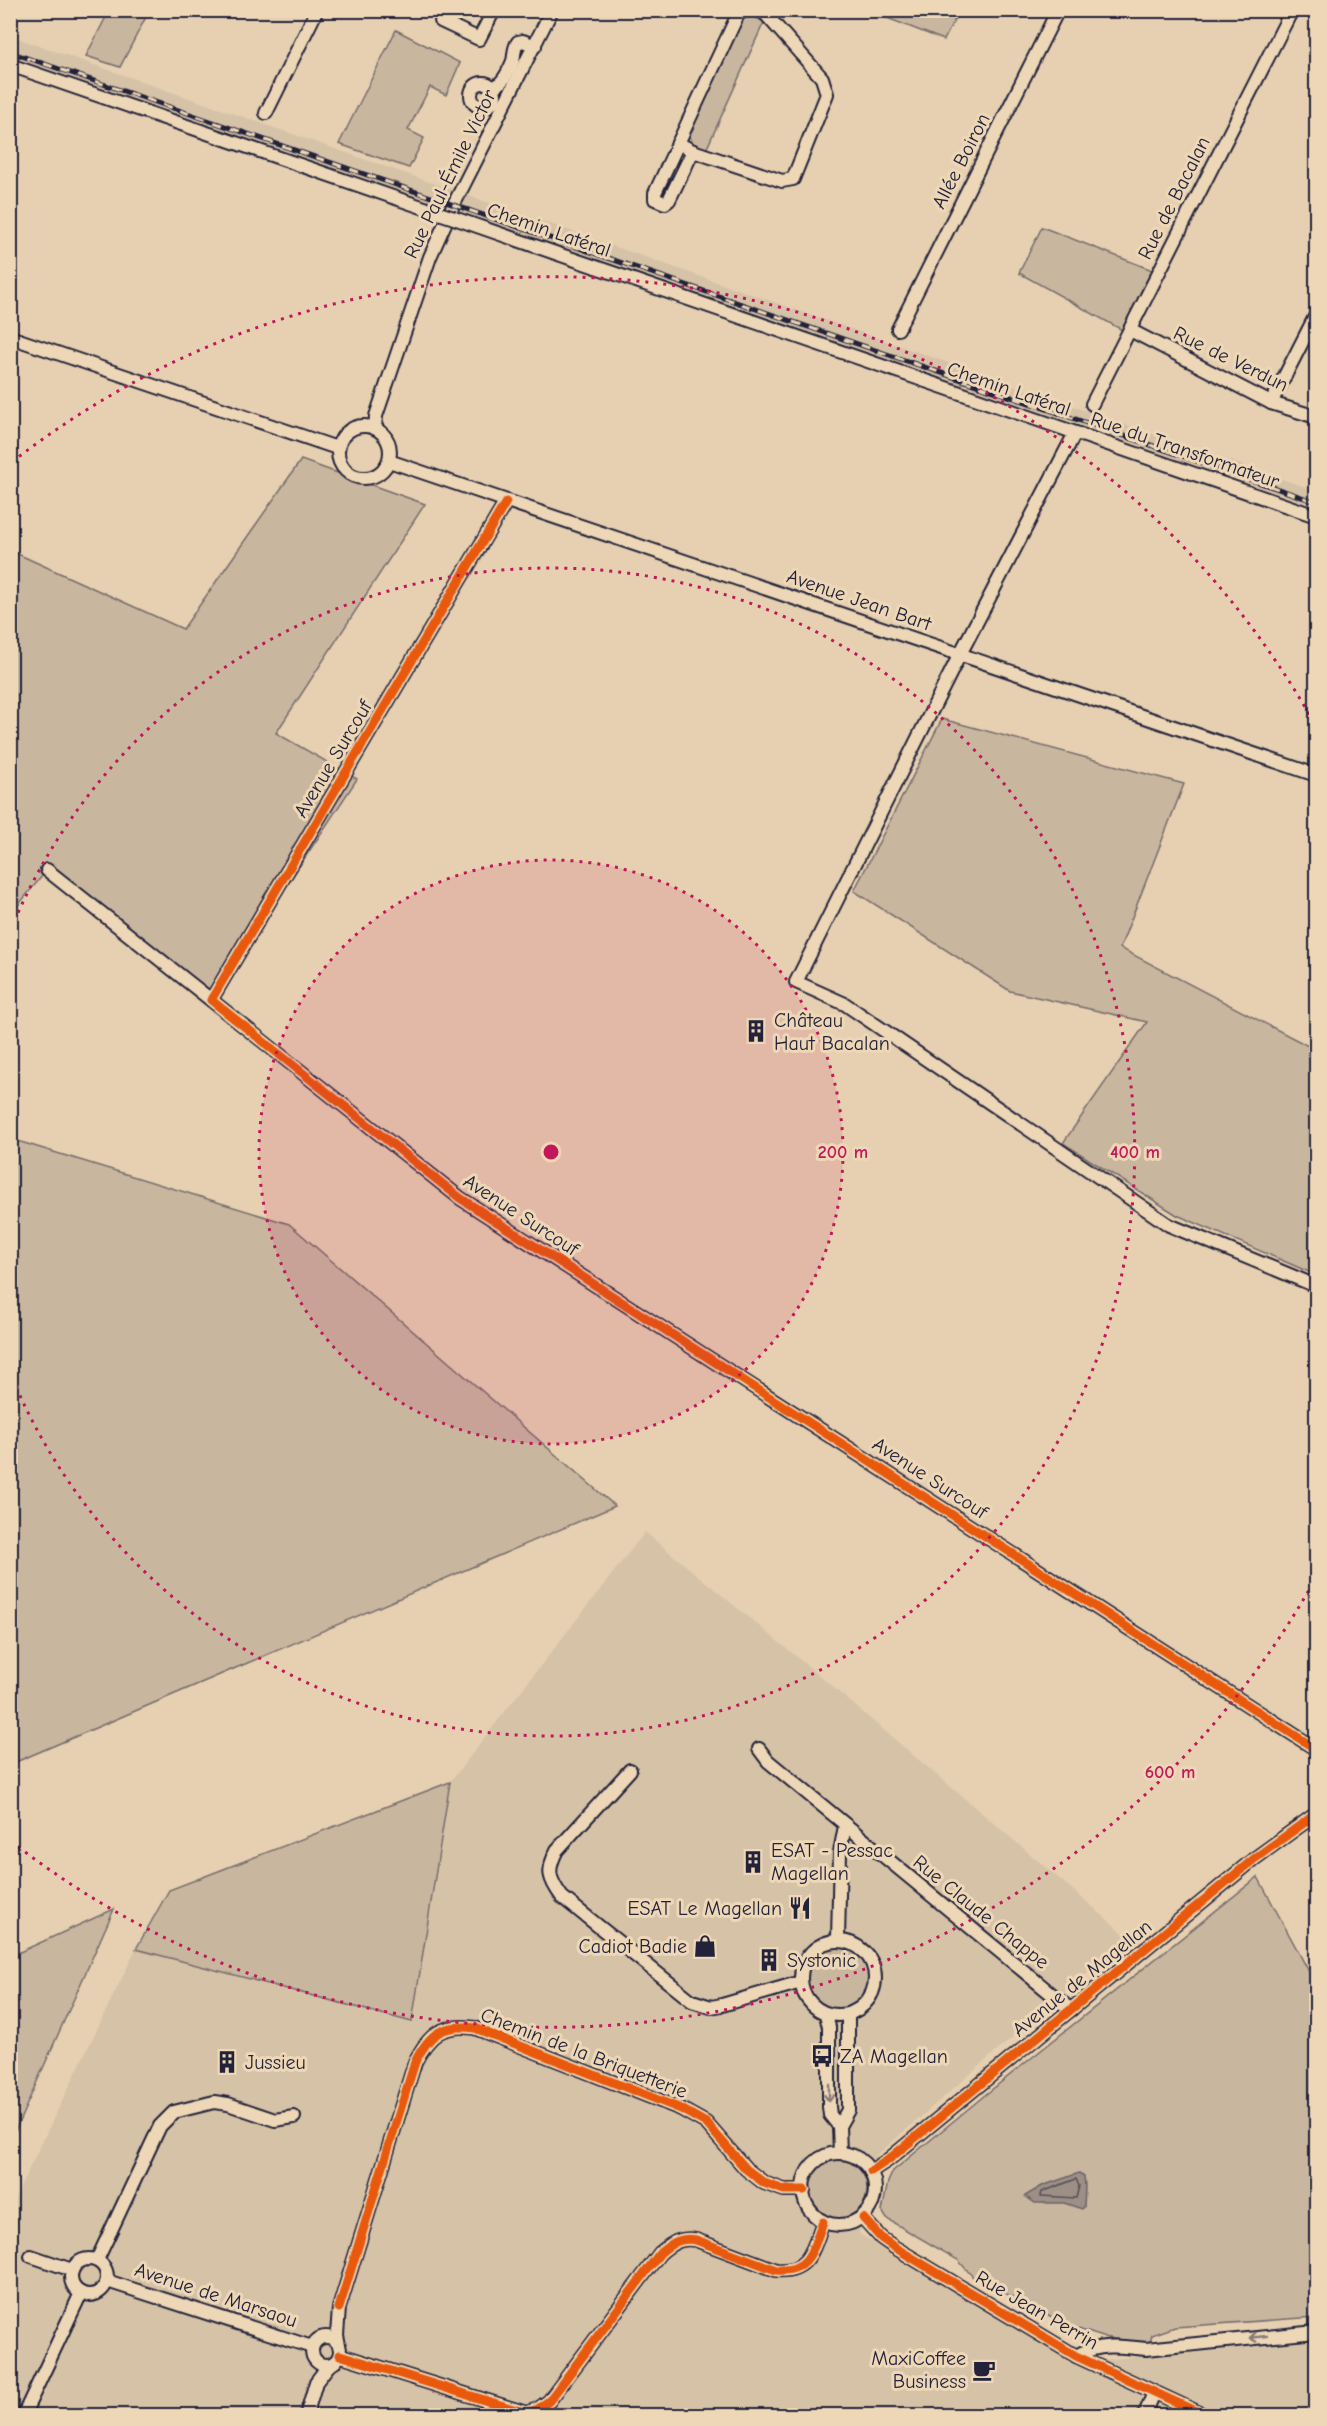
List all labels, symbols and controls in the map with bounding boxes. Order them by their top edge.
street label: Rue Paul-Émile Victor [399,86,501,262]
street label: Allée Boiron [927,110,995,212]
street label: Rue de Bacalan [1133,133,1215,263]
street label: Chemin Latéral [484,198,614,262]
street label: Rue de Verdun [1170,321,1292,397]
street label: Chemin Latéral [944,357,1074,421]
street label: Rue du Transformateur [1088,407,1282,493]
street label: Avenue Jean Bart [784,565,935,636]
street label: Avenue Surcouf [289,695,378,822]
place label: Château Haut Bacalan [774,1009,890,1055]
building icon: Château Haut Bacalan [743,1018,769,1044]
centre of rings [541,1142,561,1162]
text: 200 m [818,1142,868,1163]
text: 400 m [1110,1142,1160,1163]
street label: Avenue Surcouf [459,1169,584,1261]
street label: Avenue Surcouf [868,1432,993,1524]
text: 600 m [1145,1762,1195,1783]
place label: ESAT - Pessac Magellan [771,1839,893,1885]
building icon: ESAT - Pessac Magellan [740,1849,766,1875]
street label: Rue Claude Chappe [909,1850,1053,1974]
restaurant icon: ESAT Le Magellan [787,1895,813,1921]
place label: ESAT Le Magellan [627,1897,782,1920]
street label: Avenue de Magellan [1008,1915,1156,2041]
shop icon: Cadiot Badie [692,1933,718,1959]
place label: Cadiot Badie [579,1935,687,1958]
building icon: Systonic [756,1947,782,1973]
place label: Systonic [787,1949,857,1972]
street label: Chemin de la Briquetterie [477,2003,691,2103]
bus stop icon: ZA Magellan [809,2043,835,2069]
place label: ZA Magellan [840,2045,948,2068]
building icon: Jussieu [214,2049,240,2075]
place label: Jussieu [245,2051,306,2074]
one-way arrow [823,2082,835,2102]
street label: Avenue de Marsaou [132,2258,300,2332]
street label: Rue Jean Perrin [972,2266,1102,2354]
one-way arrow [1249,2332,1269,2343]
place label: MaxiCoffee Business [871,2347,966,2393]
cafe icon: MaxiCoffee Business [971,2357,997,2383]

